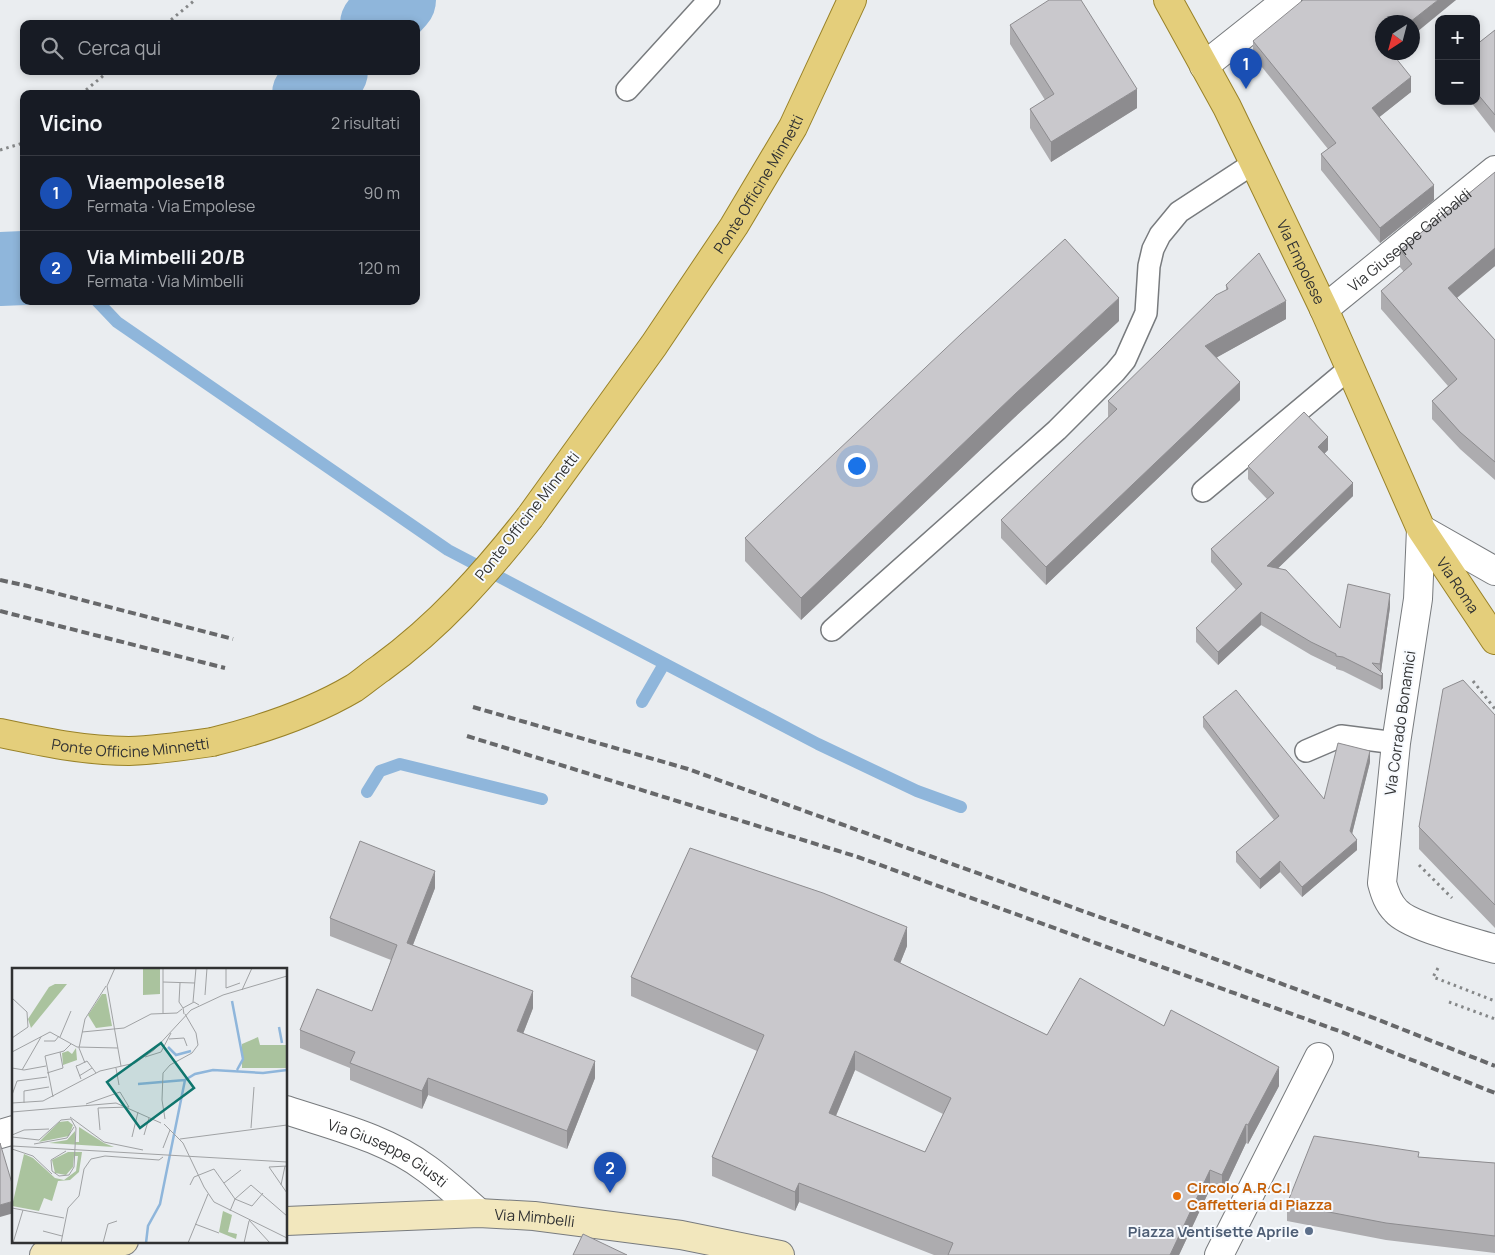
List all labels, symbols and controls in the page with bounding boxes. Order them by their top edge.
north arrow [1375,15,1420,60]
map controls [1435,15,1480,105]
button: + [1435,15,1480,60]
search box [20,20,420,75]
icon: search [38,34,66,62]
text: Cerca qui [78,35,161,61]
pin: 1 [1230,48,1262,89]
button: − [1435,60,1480,105]
text: Vicino [40,109,103,137]
street label: Ponte Officine Minnetti [708,111,808,257]
text: 2 risultati [331,112,400,134]
text: Viaempolese18 [87,169,225,195]
text: 1 [52,182,60,204]
text: 90 m [364,182,400,204]
street label: Via Giuseppe Garibaldi [1343,183,1476,296]
text: Fermata · Via Empolese [87,195,255,217]
street label: Via Empolese [1272,216,1331,308]
text: Via Mimbelli 20/B [87,244,244,270]
text: 2 [51,257,61,279]
text: 120 m [358,257,400,279]
text: Fermata · Via Mimbelli [87,270,244,292]
street label: Ponte Officine Minnetti [470,447,584,585]
your location [844,453,870,479]
street label: Via Roma [1432,553,1485,617]
street label: Via Corrado Bonamici [1379,649,1421,797]
street label: Ponte Officine Minnetti [50,732,211,762]
inset map [12,968,288,1242]
street label: Via Giuseppe Giusti [325,1113,453,1192]
pin: 2 [594,1152,626,1193]
place label: Circolo A.R.C.I Caffetteria di Piazza [1187,1177,1332,1215]
marker: Circolo A.R.C.I Caffetteria di Piazza [1171,1190,1183,1202]
street label: Via Mimbelli [494,1203,576,1232]
place label: Piazza Ventisette Aprile [1128,1221,1299,1242]
marker: Piazza Ventisette Aprile [1303,1225,1315,1237]

